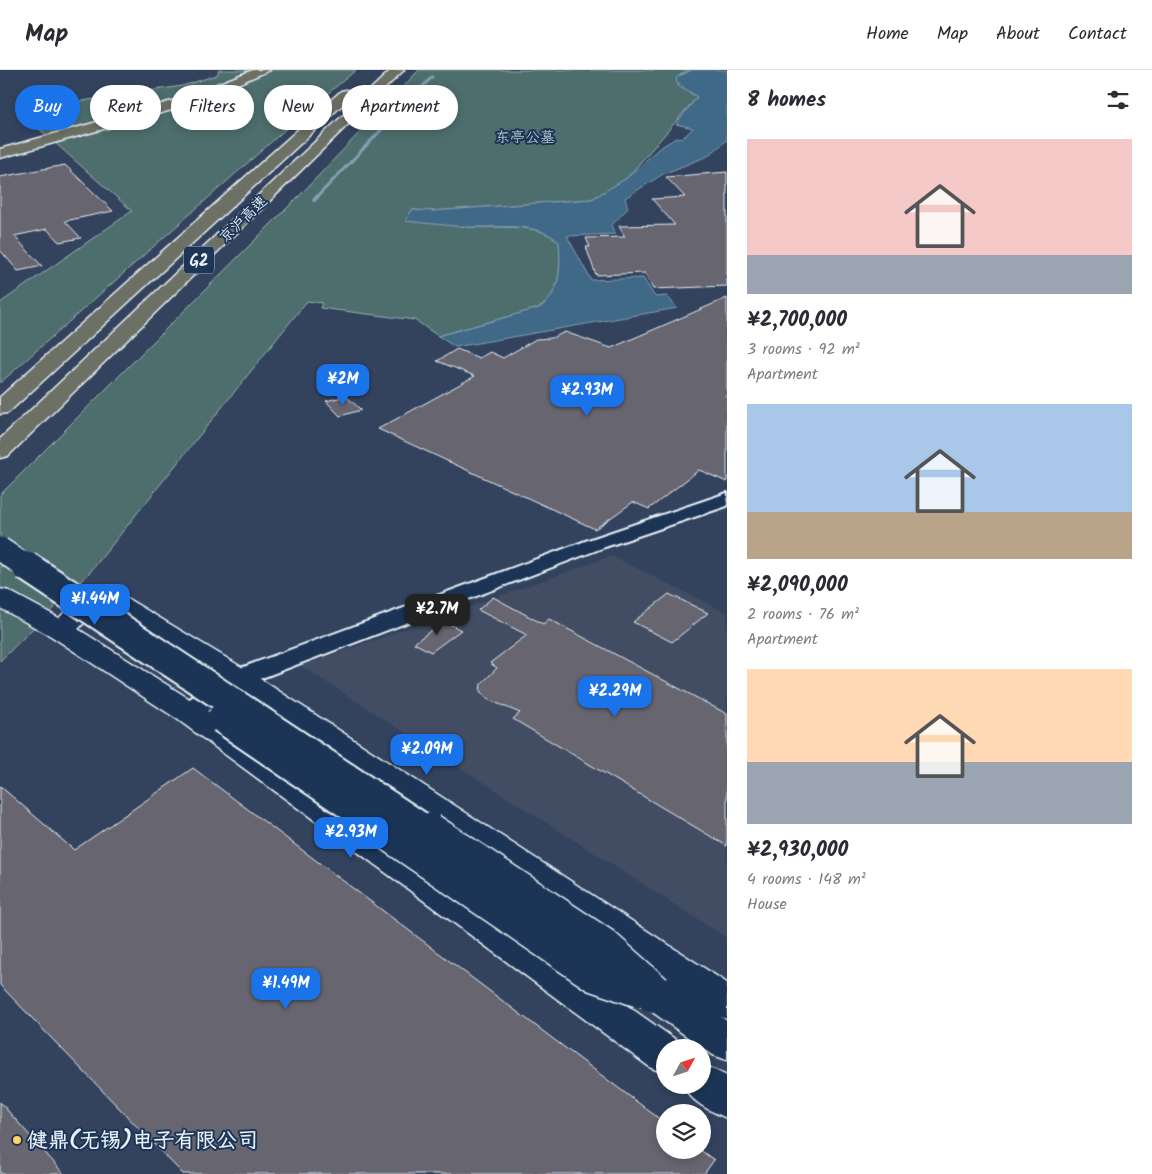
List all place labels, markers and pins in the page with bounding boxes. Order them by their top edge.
pin: ¥2M [319,364,367,406]
pin: ¥2.93M [546,374,628,417]
pin: ¥1.44M [54,584,136,626]
pin: ¥2.7M [402,594,472,636]
pin: ¥2.29M [574,676,656,718]
pin: ¥2.09M [386,734,468,776]
pin: ¥2.93M [310,816,392,859]
pin: ¥1.49M [245,968,327,1010]
place label: 健鼎(无锡)电子有限公司 [27,1125,258,1158]
marker: 健鼎(无锡)电子有限公司 [11,1134,23,1146]

